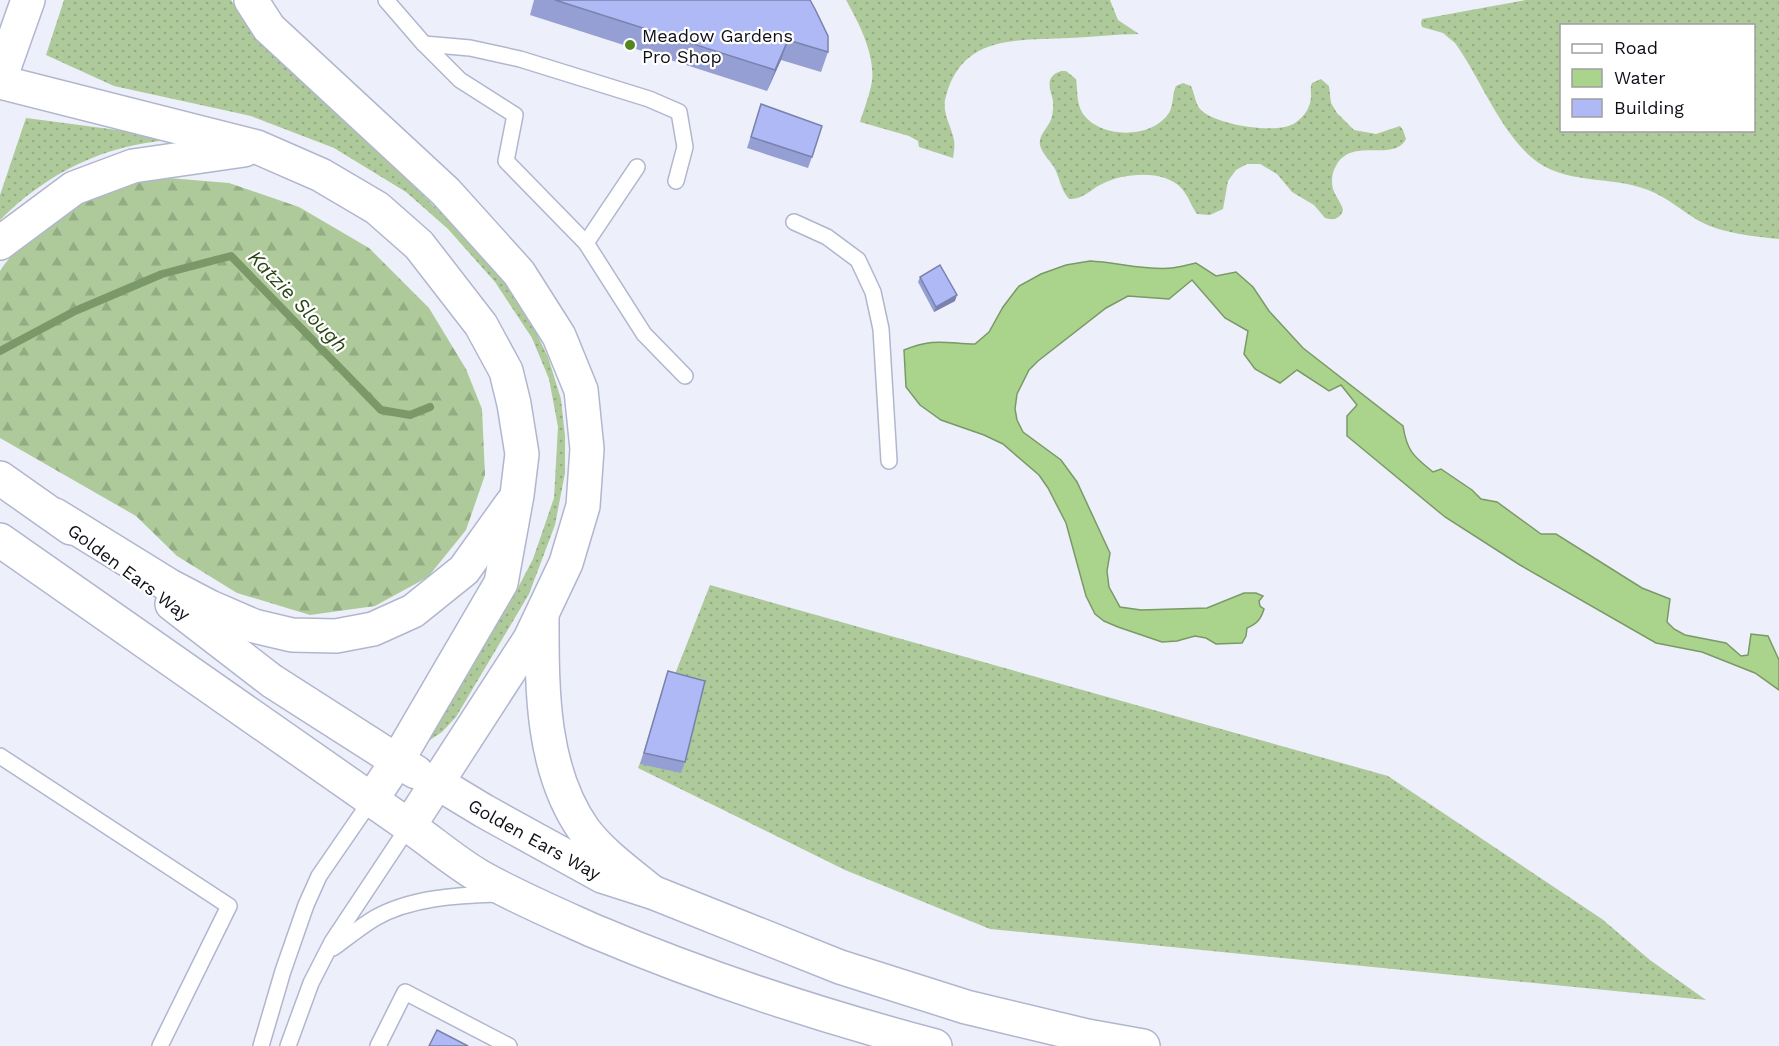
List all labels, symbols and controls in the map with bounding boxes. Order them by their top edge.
legend [1560,24,1755,132]
place label: Meadow Gardens Pro Shop [642,25,793,67]
text: Road [1614,37,1658,58]
marker: Meadow Gardens Pro Shop [623,38,637,52]
text: Water [1614,67,1666,88]
text: Building [1614,97,1684,118]
water label: Katzie Slough [243,245,353,357]
street label: Golden Ears Way [64,519,195,625]
street label: Golden Ears Way [465,794,605,884]

